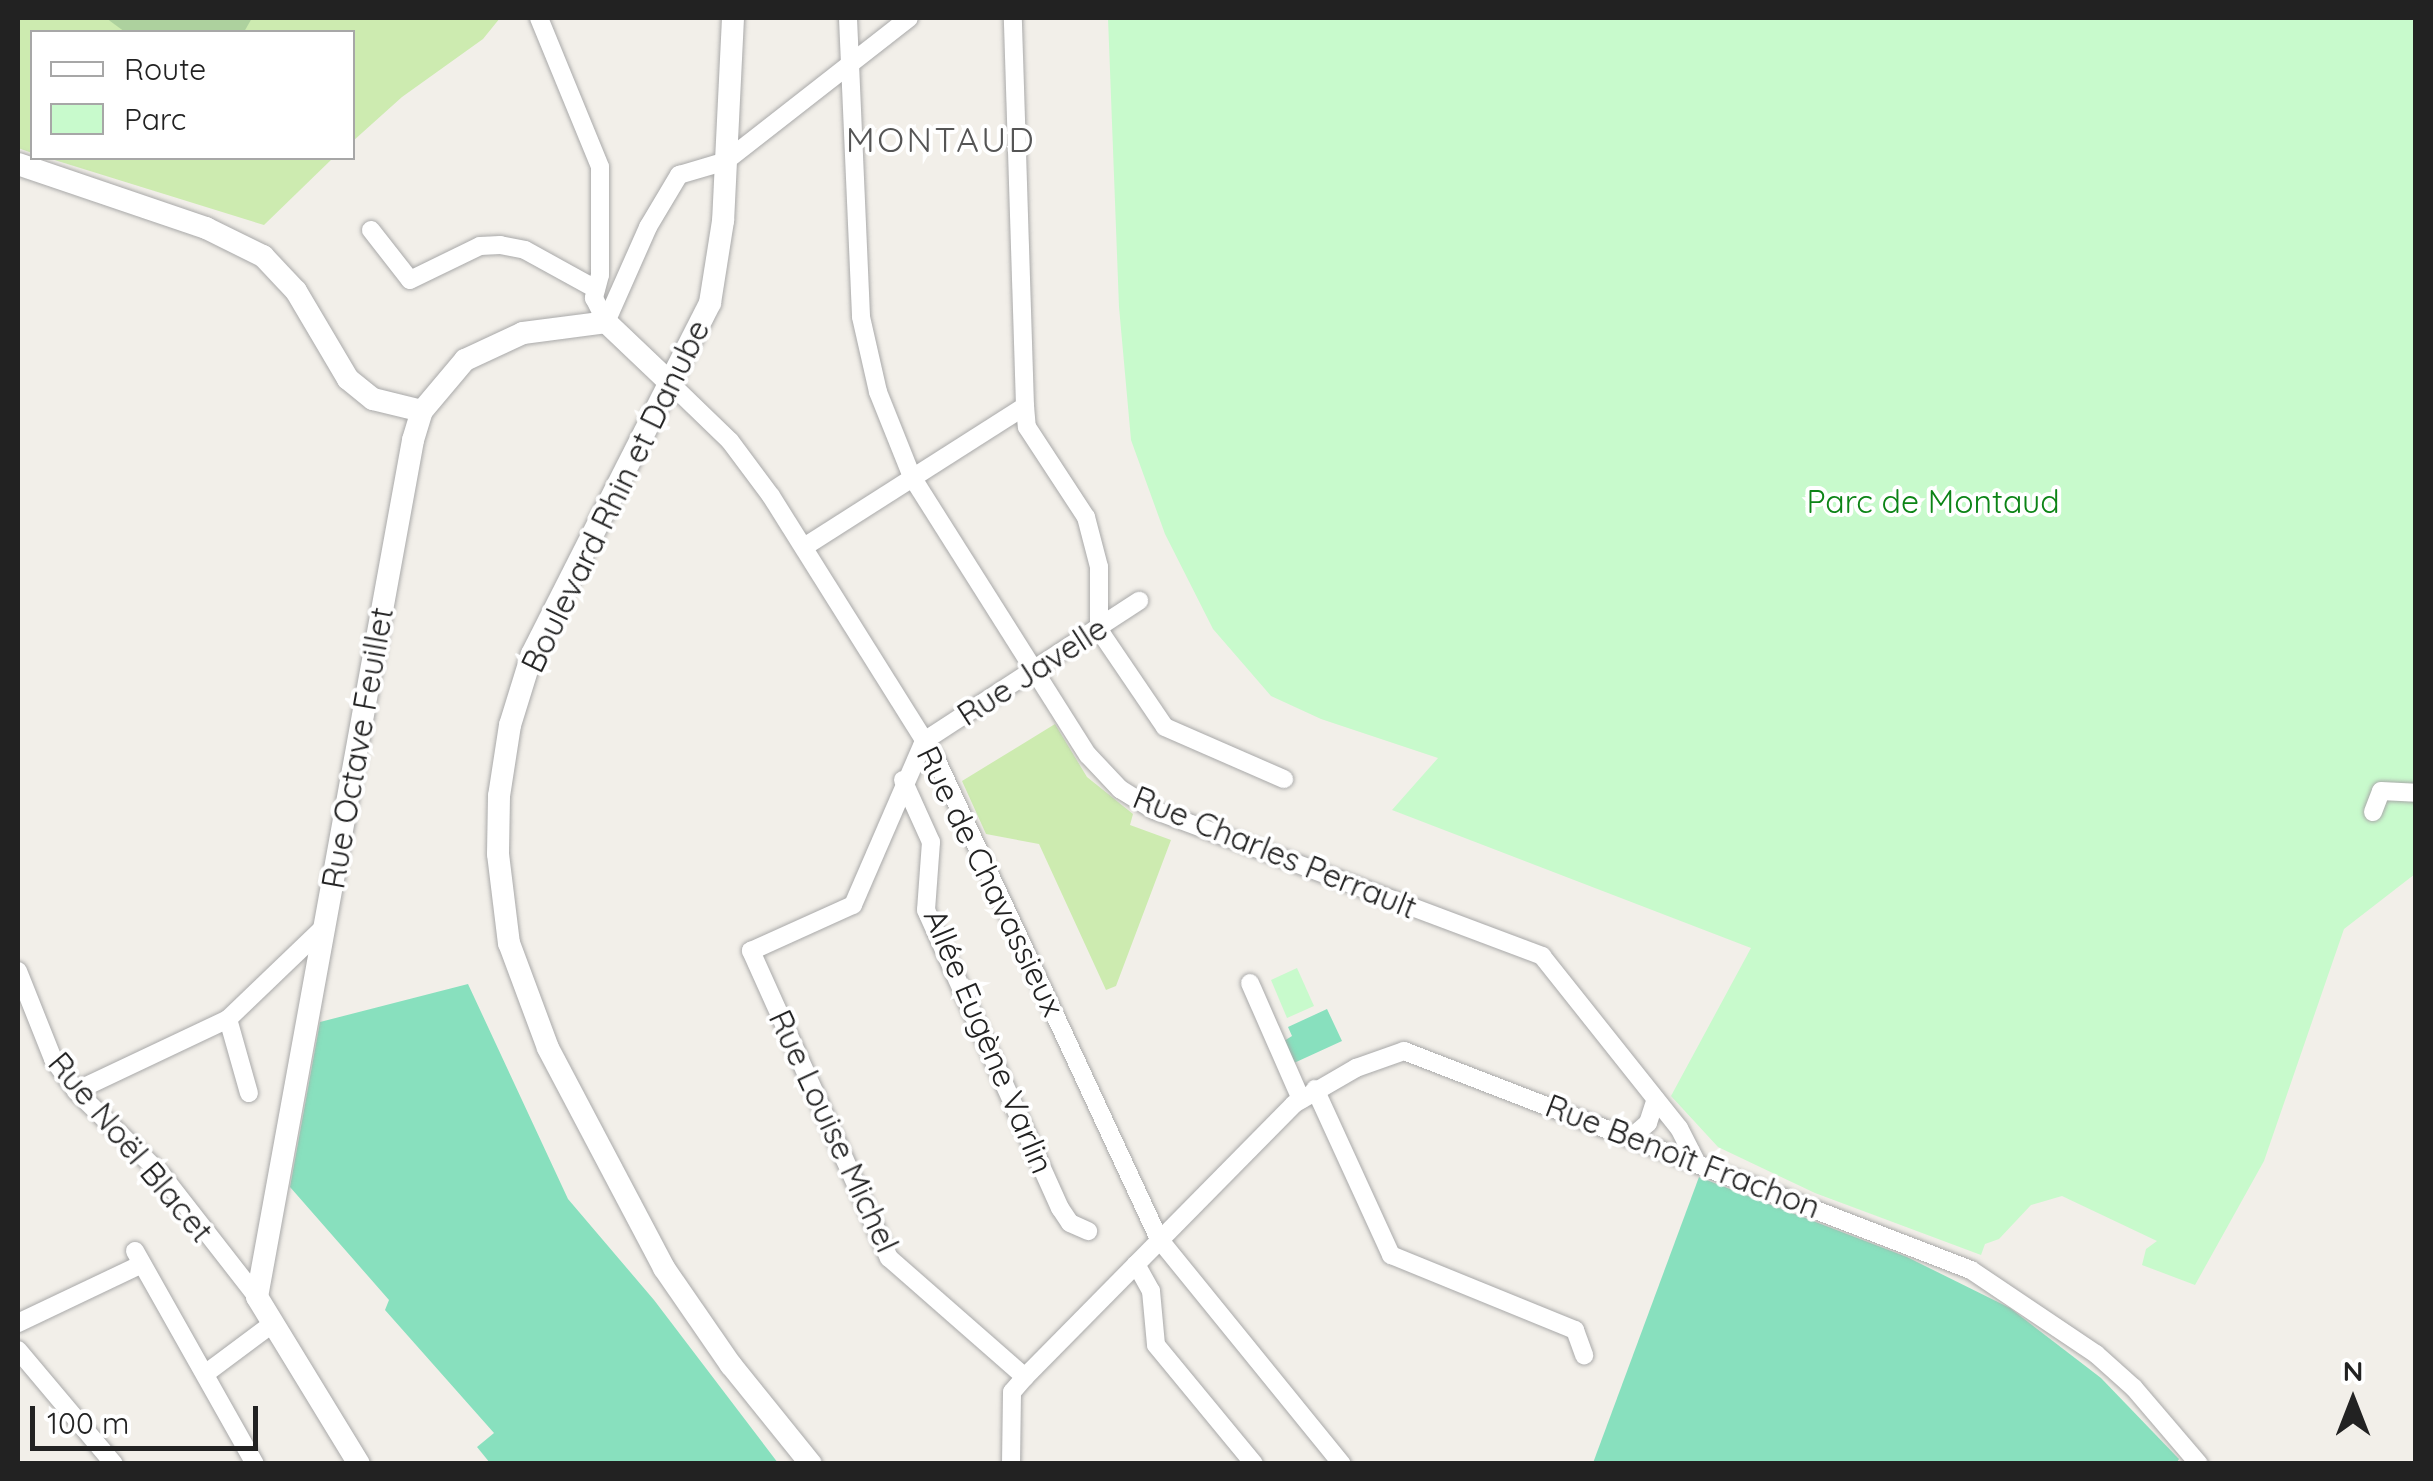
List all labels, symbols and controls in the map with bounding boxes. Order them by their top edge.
legend [30,30,355,160]
text: Route [124,50,206,88]
text: Parc [124,100,186,138]
district label: MONTAUD [846,118,1036,160]
street label: Boulevard Rhin et Danube [513,314,717,678]
park label: Parc de Montaud [1806,482,2060,520]
street label: Rue Octave Feuillet [313,604,401,892]
street label: Rue Javelle [950,608,1114,734]
street label: Rue de Chavassieux [909,740,1073,1022]
street label: Rue Charles Perrault [1128,778,1422,926]
street label: Allée Eugène Varlin [916,903,1062,1179]
street label: Rue Louise Michel [761,1004,907,1258]
street label: Rue Noël Blacet [40,1044,222,1250]
street label: Rue Benoît Frachon [1540,1086,1826,1226]
north arrow [2303,1351,2403,1451]
text: N [2343,1353,2363,1388]
scale bar [35,1386,262,1448]
text: 100 m [47,1404,129,1442]

